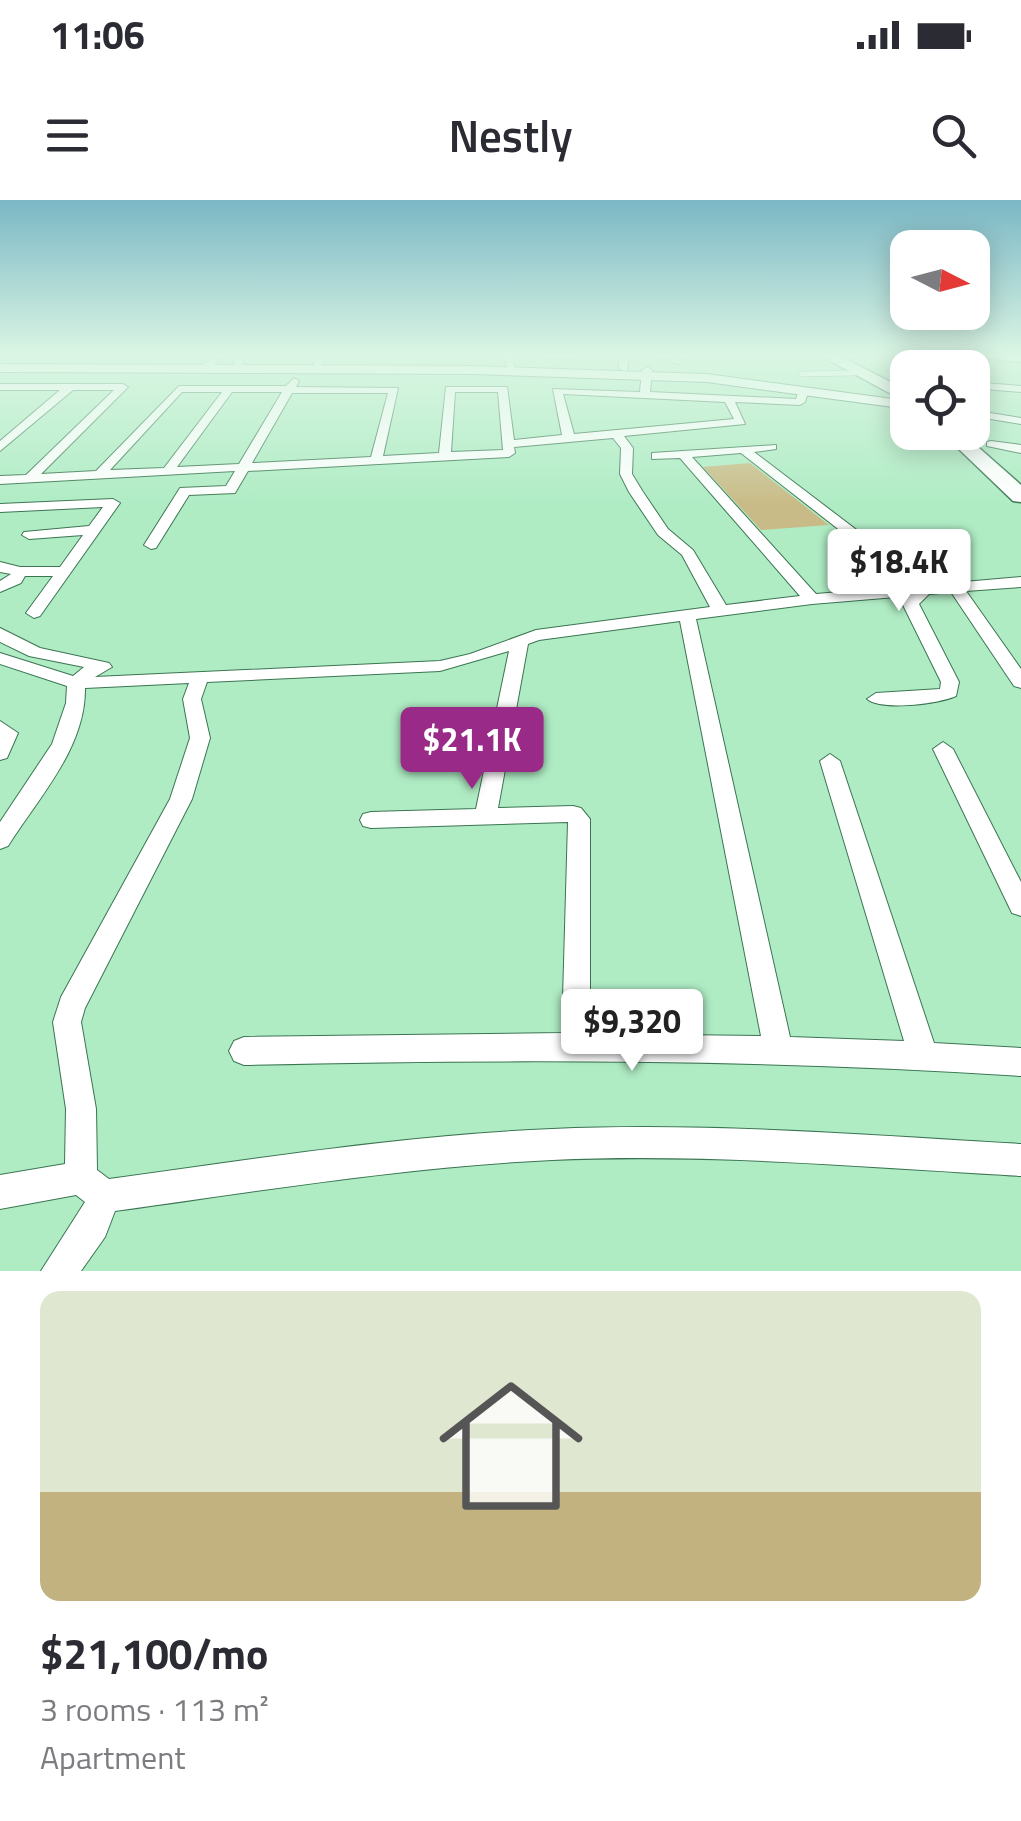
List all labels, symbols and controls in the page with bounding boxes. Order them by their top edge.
text: 11:06 [50,6,145,64]
text: Nestly [448,101,573,169]
icon: menu [40,108,95,163]
icon: search [926,108,981,163]
north arrow [890,230,990,330]
map controls [890,230,990,450]
button: locate [890,350,990,450]
pin: $18.4K [818,529,980,614]
text: $18.4K [850,537,948,585]
pin: $21.1K [391,707,553,792]
text: $21.1K [423,715,521,763]
pin: $9,320 [551,989,713,1074]
text: $9,320 [583,997,681,1045]
icon: home [421,1356,601,1536]
text: $21,100/mo [40,1621,268,1685]
text: 3 rooms · 113 m² [40,1685,269,1733]
text: Apartment [40,1733,186,1781]

